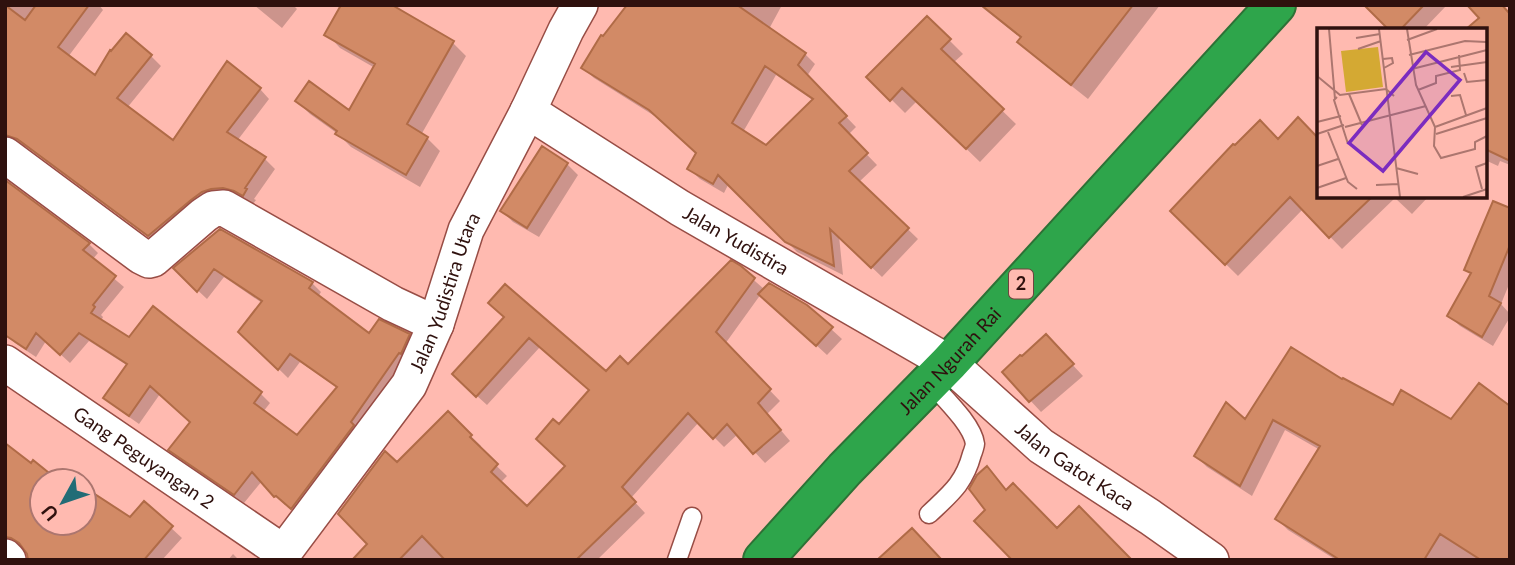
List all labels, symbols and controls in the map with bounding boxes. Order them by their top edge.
inset map [1317,28,1487,198]
street label: Jalan Yudistira [679,200,793,279]
street label: Jalan Yudistira Utara [404,208,484,376]
road number: 2 [1009,270,1033,298]
street label: Jalan Ngurah Rai [893,302,1005,419]
street label: Gang Peguyangan 2 [69,401,219,513]
street label: Jalan Gatot Kaca [1011,417,1139,515]
north arrow [28,467,98,537]
text: U [36,500,63,526]

